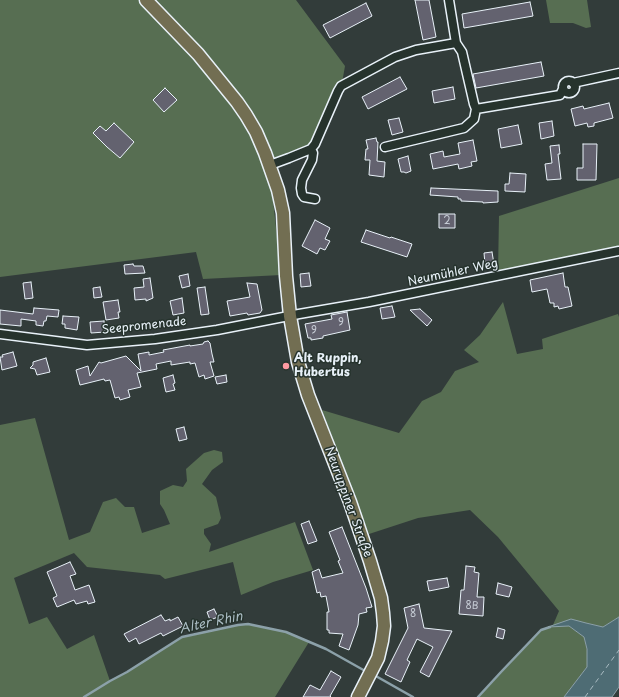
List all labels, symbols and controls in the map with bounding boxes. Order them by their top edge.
house number: 2 [443,215,451,227]
street label: Neumühler Weg [407,256,499,290]
street label: Seepromenade [101,314,187,338]
house number: 9 [338,317,344,329]
house number: 9 [311,325,317,337]
place label: Alt Ruppin, Hubertus [294,352,362,380]
marker: Alt Ruppin, Hubertus [281,361,291,371]
street label: Neuruppiner Straße [321,445,375,559]
house number: 8B [466,600,478,612]
house number: 8 [410,608,416,620]
water label: Alter Rhin [178,609,244,637]

